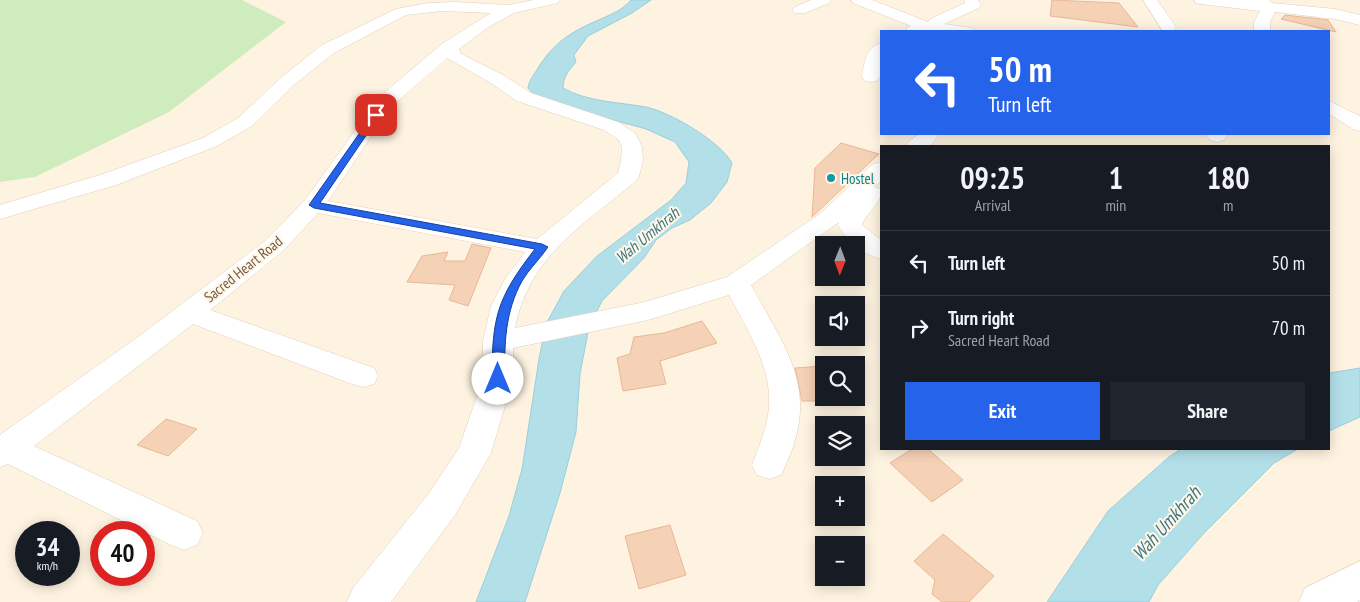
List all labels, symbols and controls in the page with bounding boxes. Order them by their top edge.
text: 50 m [988,46,1052,92]
icon: left [905,50,970,115]
text: Turn left [988,90,1052,118]
pin [355,94,397,136]
icon: arrive [362,101,390,129]
text: 09:25 [960,158,1025,197]
text: 1 [1109,158,1123,197]
text: 180 [1207,158,1250,197]
place label: Hostel [841,169,875,188]
marker: Hostel [825,172,837,184]
text: Arrival [975,195,1011,215]
text: min [1105,195,1126,215]
text: m [1223,195,1233,215]
water label: Wah Umkhrah [611,202,684,267]
street label: Sacred Heart Road [200,232,286,306]
north arrow [815,236,865,286]
map controls [815,236,865,586]
icon: left [905,249,933,277]
text: Turn left [948,251,1005,275]
text: 50 m [1272,251,1305,275]
button: sound [815,296,865,346]
text: Turn right [948,306,1014,330]
icon: right [905,314,933,342]
text: 70 m [1272,316,1305,340]
text: Sacred Heart Road [948,330,1050,350]
position arrow [471,352,523,404]
button: search [815,356,865,406]
button: Exit [905,382,1100,440]
button: Share [1110,382,1305,440]
button: layers [815,416,865,466]
button: + [815,476,865,526]
water label: Wah Umkhrah [1127,480,1207,565]
speed limit sign: 40 [90,521,155,586]
text: 34 [36,531,59,563]
button: − [815,536,865,586]
text: km/h [37,558,58,573]

